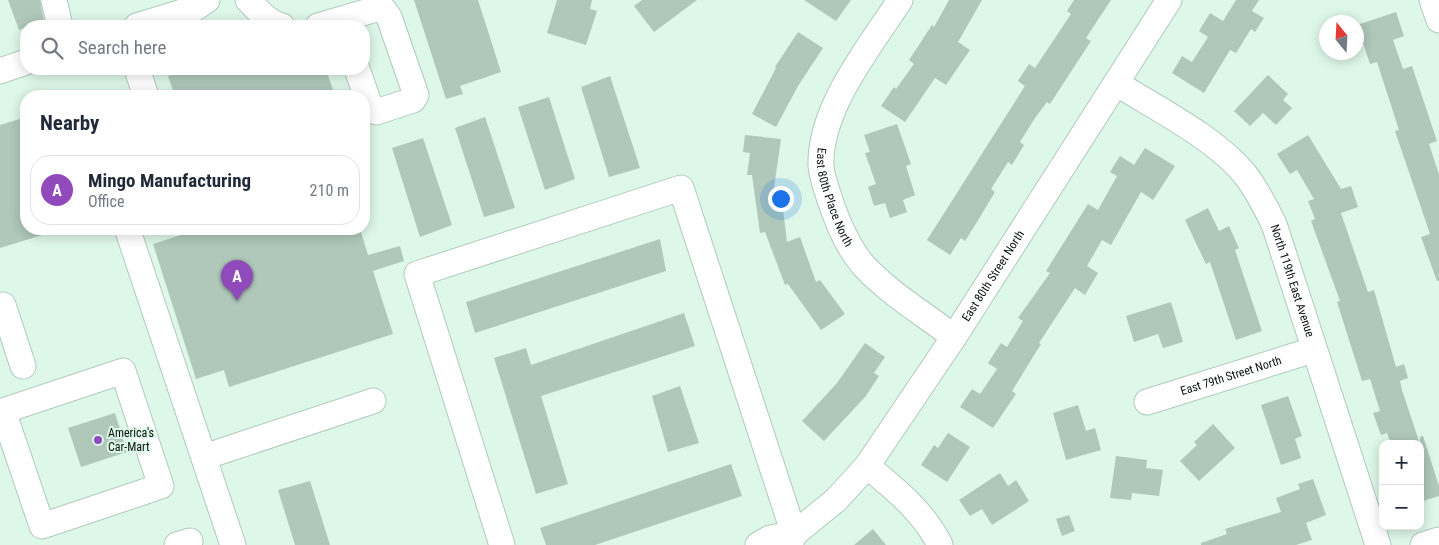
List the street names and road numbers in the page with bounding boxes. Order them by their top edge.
street label: East 80th Place North [814,147,856,249]
street label: North 119th East Avenue [1268,223,1317,339]
street label: East 80th Street North [959,227,1027,324]
street label: East 79th Street North [1179,353,1283,398]

